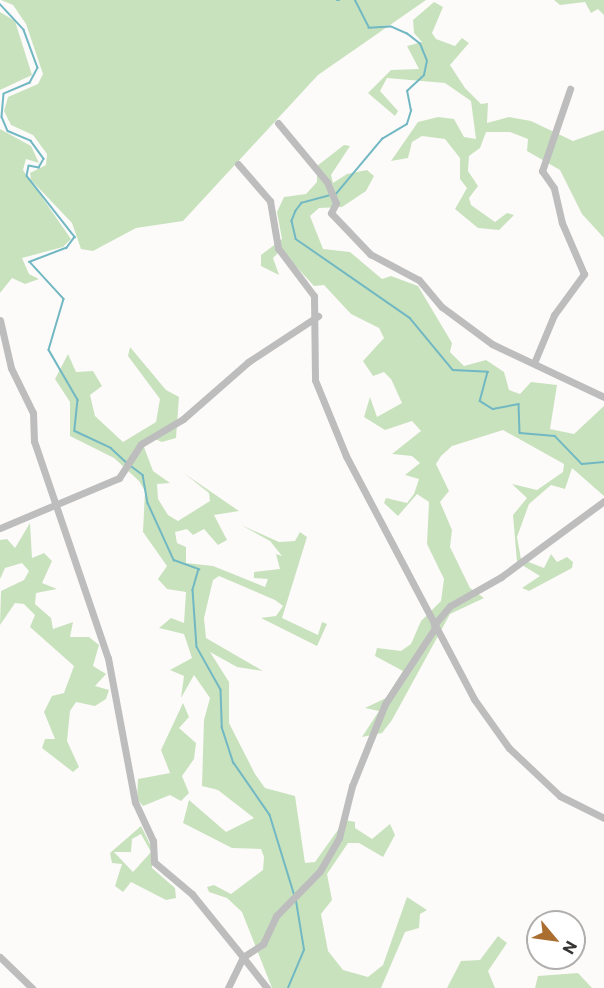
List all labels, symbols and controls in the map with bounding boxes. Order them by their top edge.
north arrow [526,910,586,970]
text: N [559,938,582,958]

